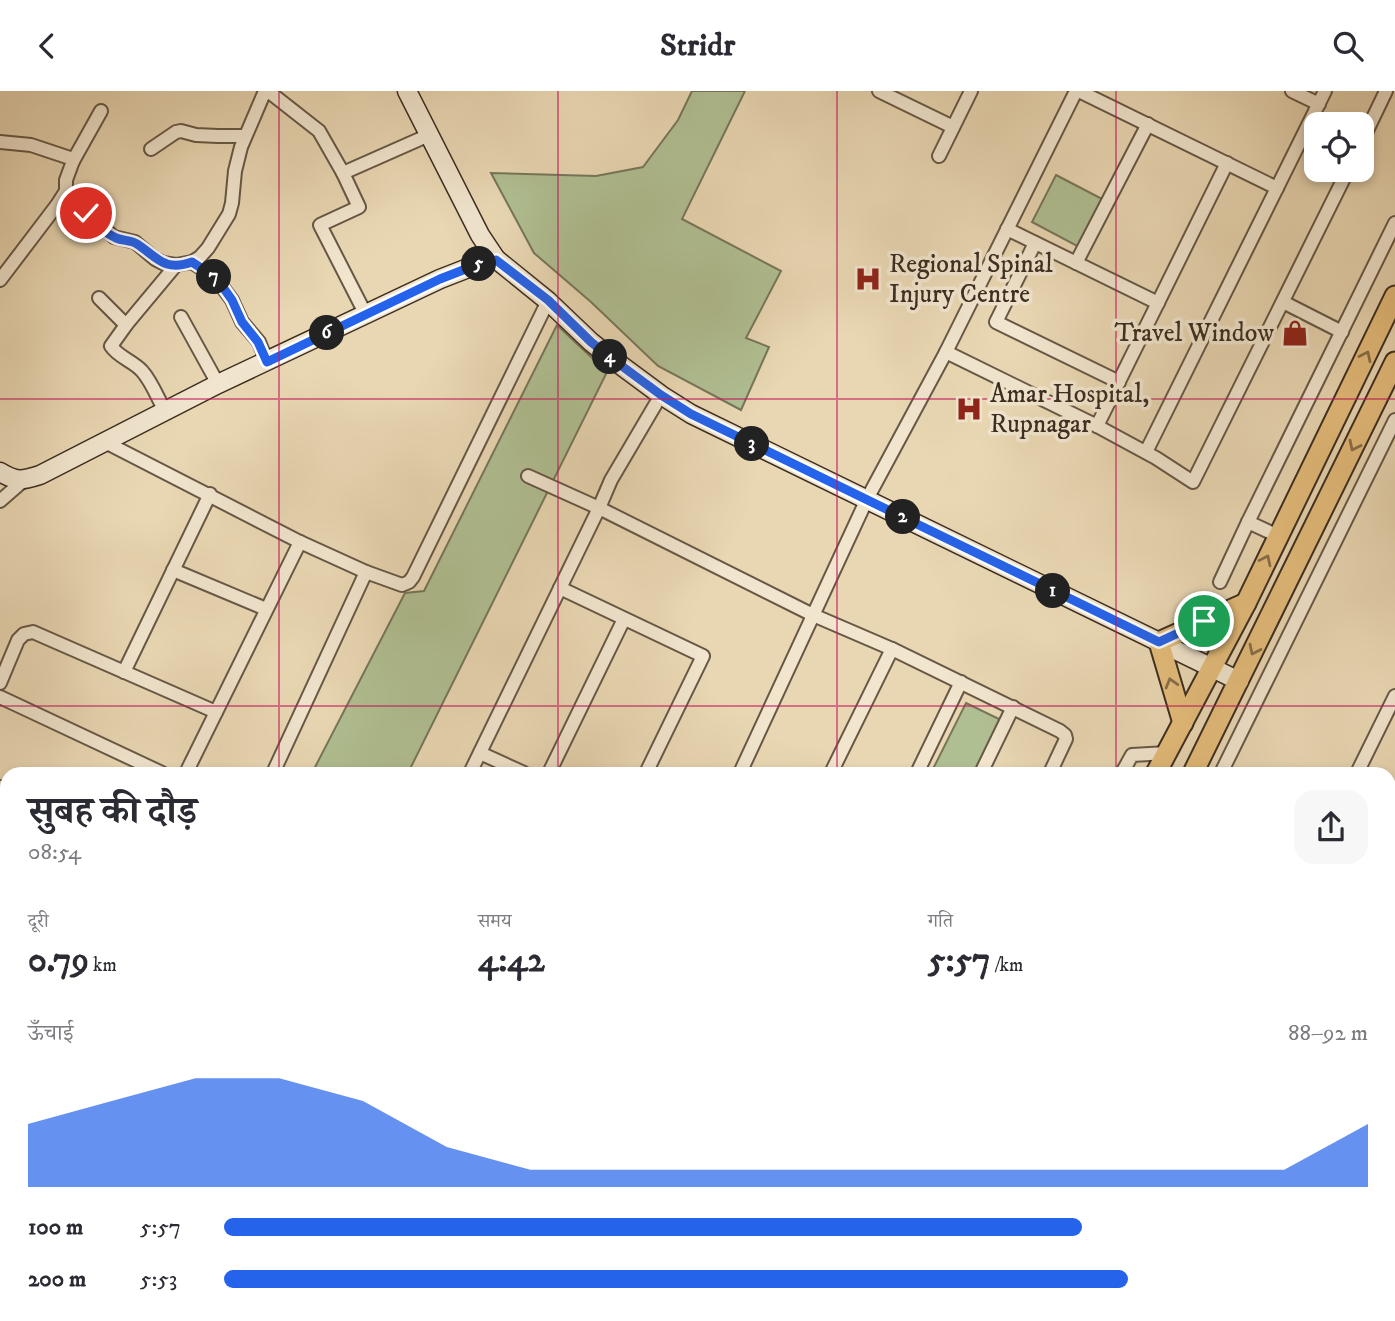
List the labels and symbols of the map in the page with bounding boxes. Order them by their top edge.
pin [56,183,116,243]
pin: 5 [462,247,496,281]
place label: Regional Spinal Injury Centre [889,248,1053,311]
pin: 7 [196,259,232,295]
hospital icon: Regional Spinal Injury Centre [853,264,883,294]
pin: 6 [310,315,344,351]
place label: Travel Window [1115,317,1274,350]
shop icon: Travel Window [1280,318,1310,348]
pin: 4 [592,339,628,375]
one-way arrow [1358,351,1372,363]
place label: Amar Hospital, Rupnagar [990,378,1149,441]
hospital icon: Amar Hospital, Rupnagar [954,394,984,424]
pin: 3 [734,427,770,461]
one-way arrow [1349,439,1363,451]
pin: 2 [886,499,920,535]
one-way arrow [1258,555,1272,567]
pin: 1 [1036,573,1070,609]
pin [1174,591,1234,651]
one-way arrow [1248,643,1262,655]
one-way arrow [1165,677,1180,689]

